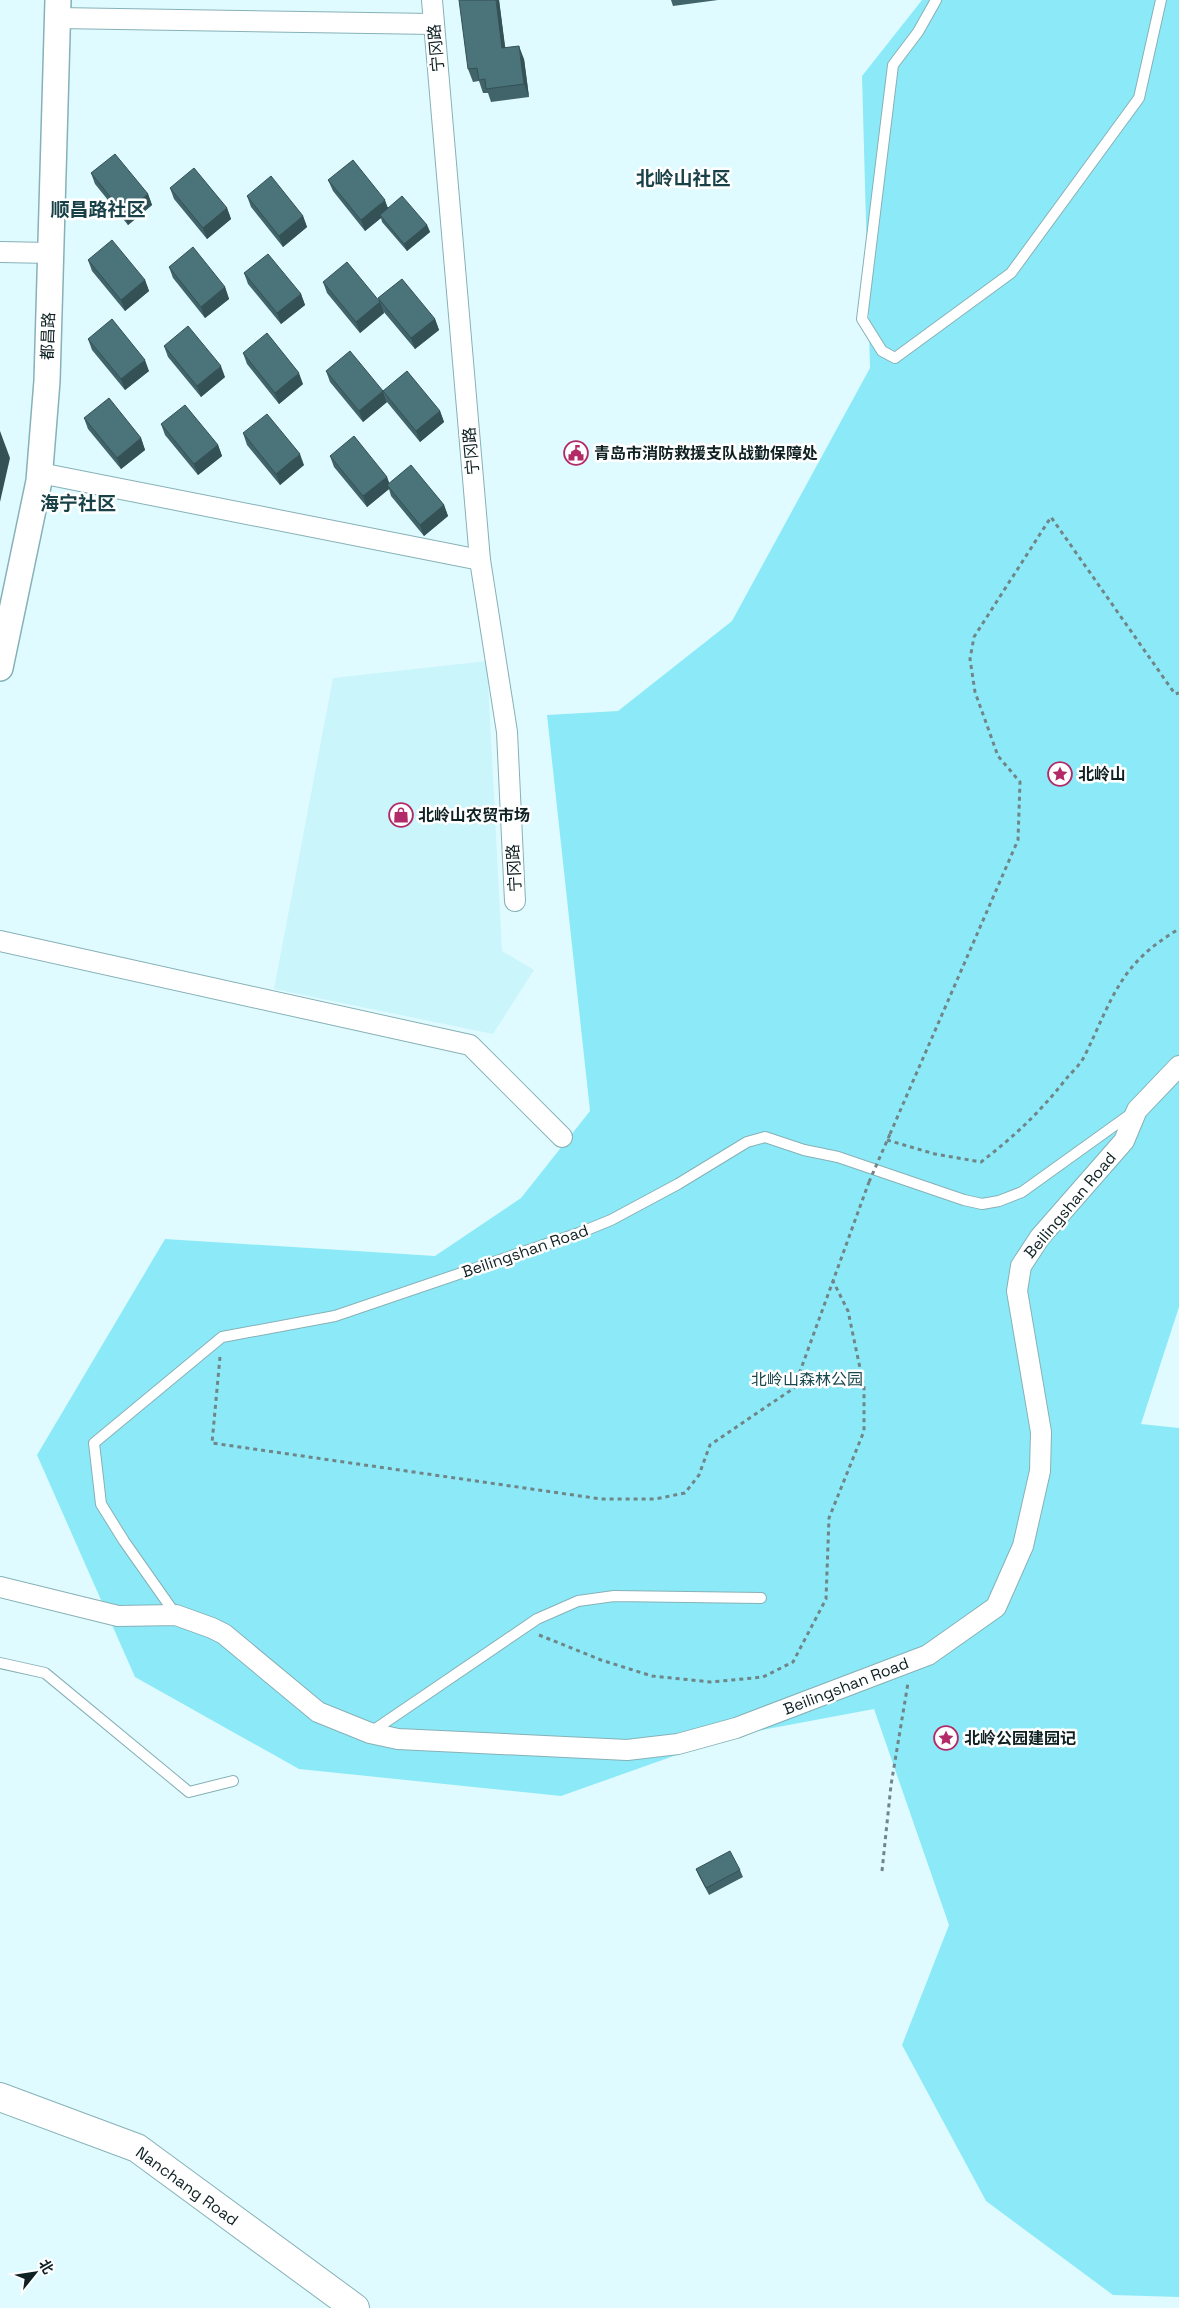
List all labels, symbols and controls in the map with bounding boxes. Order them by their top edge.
street label: 宁冈路 [423,23,449,73]
district label: 北岭山社区 [635,166,731,191]
district label: 顺昌路社区 [50,197,146,222]
street label: 都昌路 [37,312,59,360]
street label: 宁冈路 [458,426,484,476]
public building icon: 青岛市消防救援支队战勤保障处 [563,440,589,466]
place label: 青岛市消防救援支队战勤保障处 [594,443,818,464]
district label: 海宁社区 [40,491,116,516]
place icon: 北岭山 [1047,761,1073,787]
place label: 北岭山 [1078,764,1126,785]
shop icon: 北岭山农贸市场 [388,802,414,828]
place label: 北岭山农贸市场 [418,805,530,826]
street label: 宁冈路 [502,843,526,893]
street label: Beilingshan Road [1019,1147,1121,1263]
street label: Beilingshan Road [459,1219,591,1283]
park label: 北岭山森林公园 [751,1369,863,1390]
street label: Beilingshan Road [780,1652,912,1720]
place icon: 北岭公园建园记 [933,1725,959,1751]
place label: 北岭公园建园记 [964,1728,1076,1749]
street label: Nanchang Road [132,2142,242,2230]
north arrow [10,2248,60,2298]
text: 北 [35,2256,58,2277]

